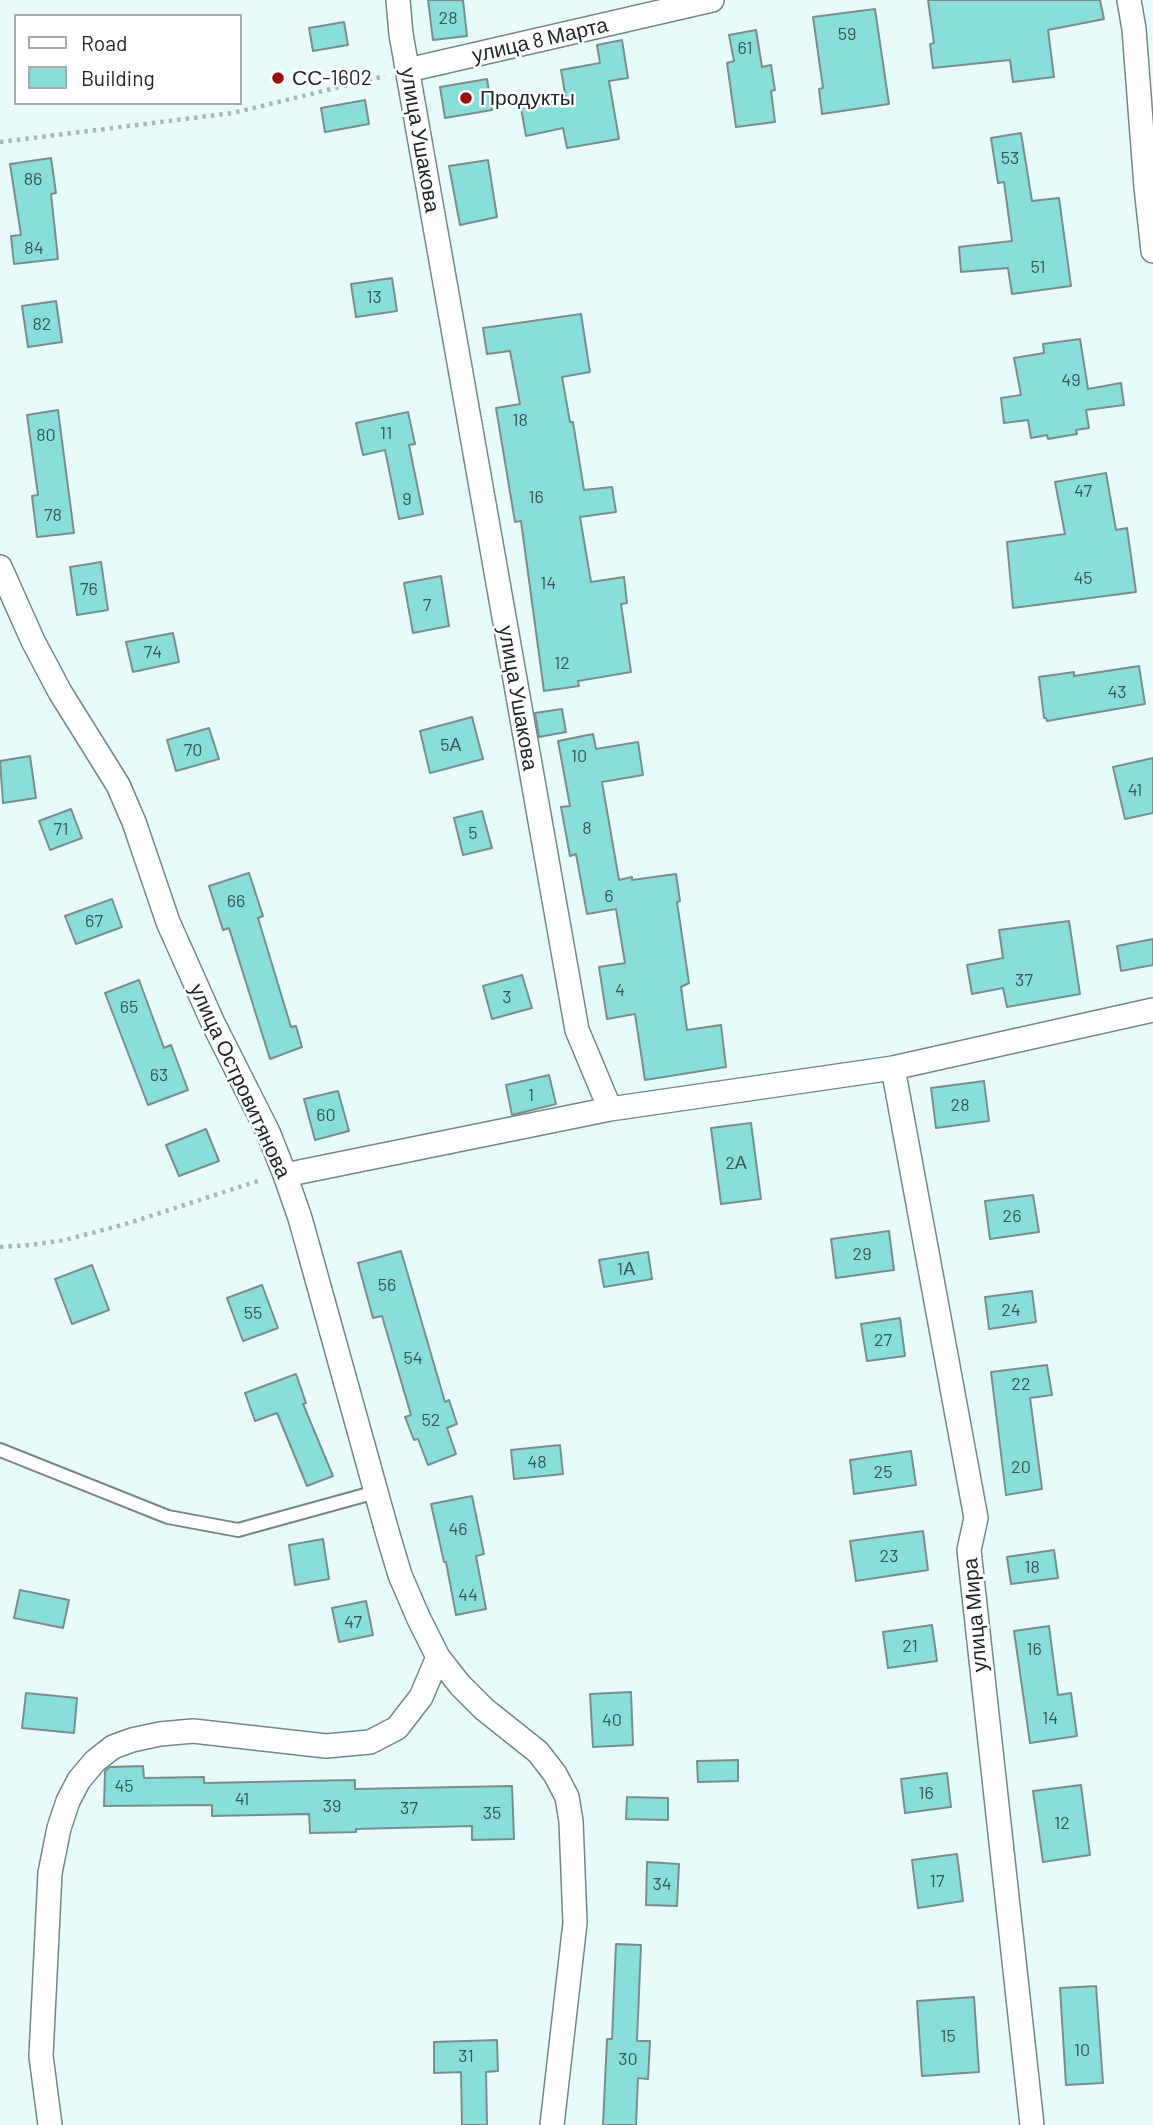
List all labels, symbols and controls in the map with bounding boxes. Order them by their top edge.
house number: 28 [438,7,458,29]
street label: улица 8 Марта [470,12,610,68]
legend [14,14,242,105]
house number: 59 [838,23,856,45]
text: Road [81,30,127,55]
house number: 61 [737,37,753,59]
text: Building [81,65,155,90]
place label: СС-1602 [292,65,372,91]
street label: улица Ушакова [395,66,445,214]
marker: СС-1602 [270,70,286,86]
place label: Продукты [480,85,575,111]
marker: Продукты [458,90,474,106]
house number: 53 [1001,147,1019,169]
house number: 86 [24,168,42,190]
house number: 84 [24,237,44,259]
house number: 51 [1030,256,1046,278]
house number: 13 [366,286,382,308]
house number: 82 [32,313,52,335]
house number: 49 [1061,369,1081,391]
house number: 18 [512,409,528,431]
house number: 11 [380,422,392,444]
house number: 80 [36,424,56,446]
house number: 47 [1074,480,1092,502]
house number: 16 [528,486,544,508]
house number: 9 [402,488,412,510]
house number: 78 [44,504,62,526]
house number: 45 [1073,567,1093,589]
house number: 14 [540,572,556,594]
house number: 76 [80,578,98,600]
house number: 7 [423,594,431,616]
street label: улица Ушакова [493,624,543,772]
house number: 74 [144,641,162,663]
house number: 12 [554,652,570,674]
house number: 43 [1107,681,1127,703]
house number: 5А [440,734,462,756]
house number: 70 [184,739,202,761]
house number: 10 [571,745,587,767]
house number: 41 [1128,779,1142,801]
house number: 8 [582,817,592,839]
house number: 71 [54,818,68,840]
house number: 5 [468,822,478,844]
house number: 6 [604,885,614,907]
house number: 66 [227,890,245,912]
house number: 67 [85,910,103,932]
house number: 37 [1015,969,1033,991]
house number: 4 [615,979,625,1001]
street label: улица Островитянова [184,980,296,1182]
house number: 3 [502,986,512,1008]
house number: 65 [120,996,138,1018]
house number: 63 [150,1064,168,1086]
house number: 1 [528,1084,534,1106]
house number: 28 [950,1094,970,1116]
house number: 60 [316,1104,336,1126]
house number: 2А [725,1152,747,1174]
house number: 26 [1003,1205,1021,1227]
house number: 29 [852,1243,872,1265]
house number: 1А [617,1258,635,1280]
house number: 56 [378,1274,396,1296]
house number: 24 [1001,1299,1021,1321]
house number: 55 [244,1302,262,1324]
house number: 27 [874,1329,892,1351]
house number: 54 [403,1347,423,1369]
house number: 22 [1011,1373,1031,1395]
house number: 52 [422,1409,440,1431]
house number: 48 [527,1451,547,1473]
house number: 20 [1011,1456,1031,1478]
house number: 25 [874,1461,892,1483]
house number: 46 [448,1518,468,1540]
house number: 23 [880,1545,898,1567]
house number: 18 [1024,1556,1040,1578]
street label: улица Мира [957,1557,993,1673]
house number: 44 [458,1584,478,1606]
house number: 47 [344,1611,362,1633]
house number: 21 [902,1635,918,1657]
house number: 16 [1026,1638,1042,1660]
house number: 14 [1042,1707,1058,1729]
house number: 40 [602,1709,622,1731]
house number: 45 [114,1775,134,1797]
house number: 16 [918,1782,934,1804]
house number: 41 [235,1788,249,1810]
house number: 39 [323,1795,341,1817]
house number: 37 [400,1797,418,1819]
house number: 35 [483,1802,501,1824]
house number: 12 [1054,1812,1070,1834]
house number: 17 [930,1870,944,1892]
house number: 34 [652,1873,672,1895]
house number: 15 [940,2025,956,2047]
house number: 10 [1074,2039,1090,2061]
house number: 31 [458,2045,474,2067]
house number: 30 [618,2048,638,2070]

